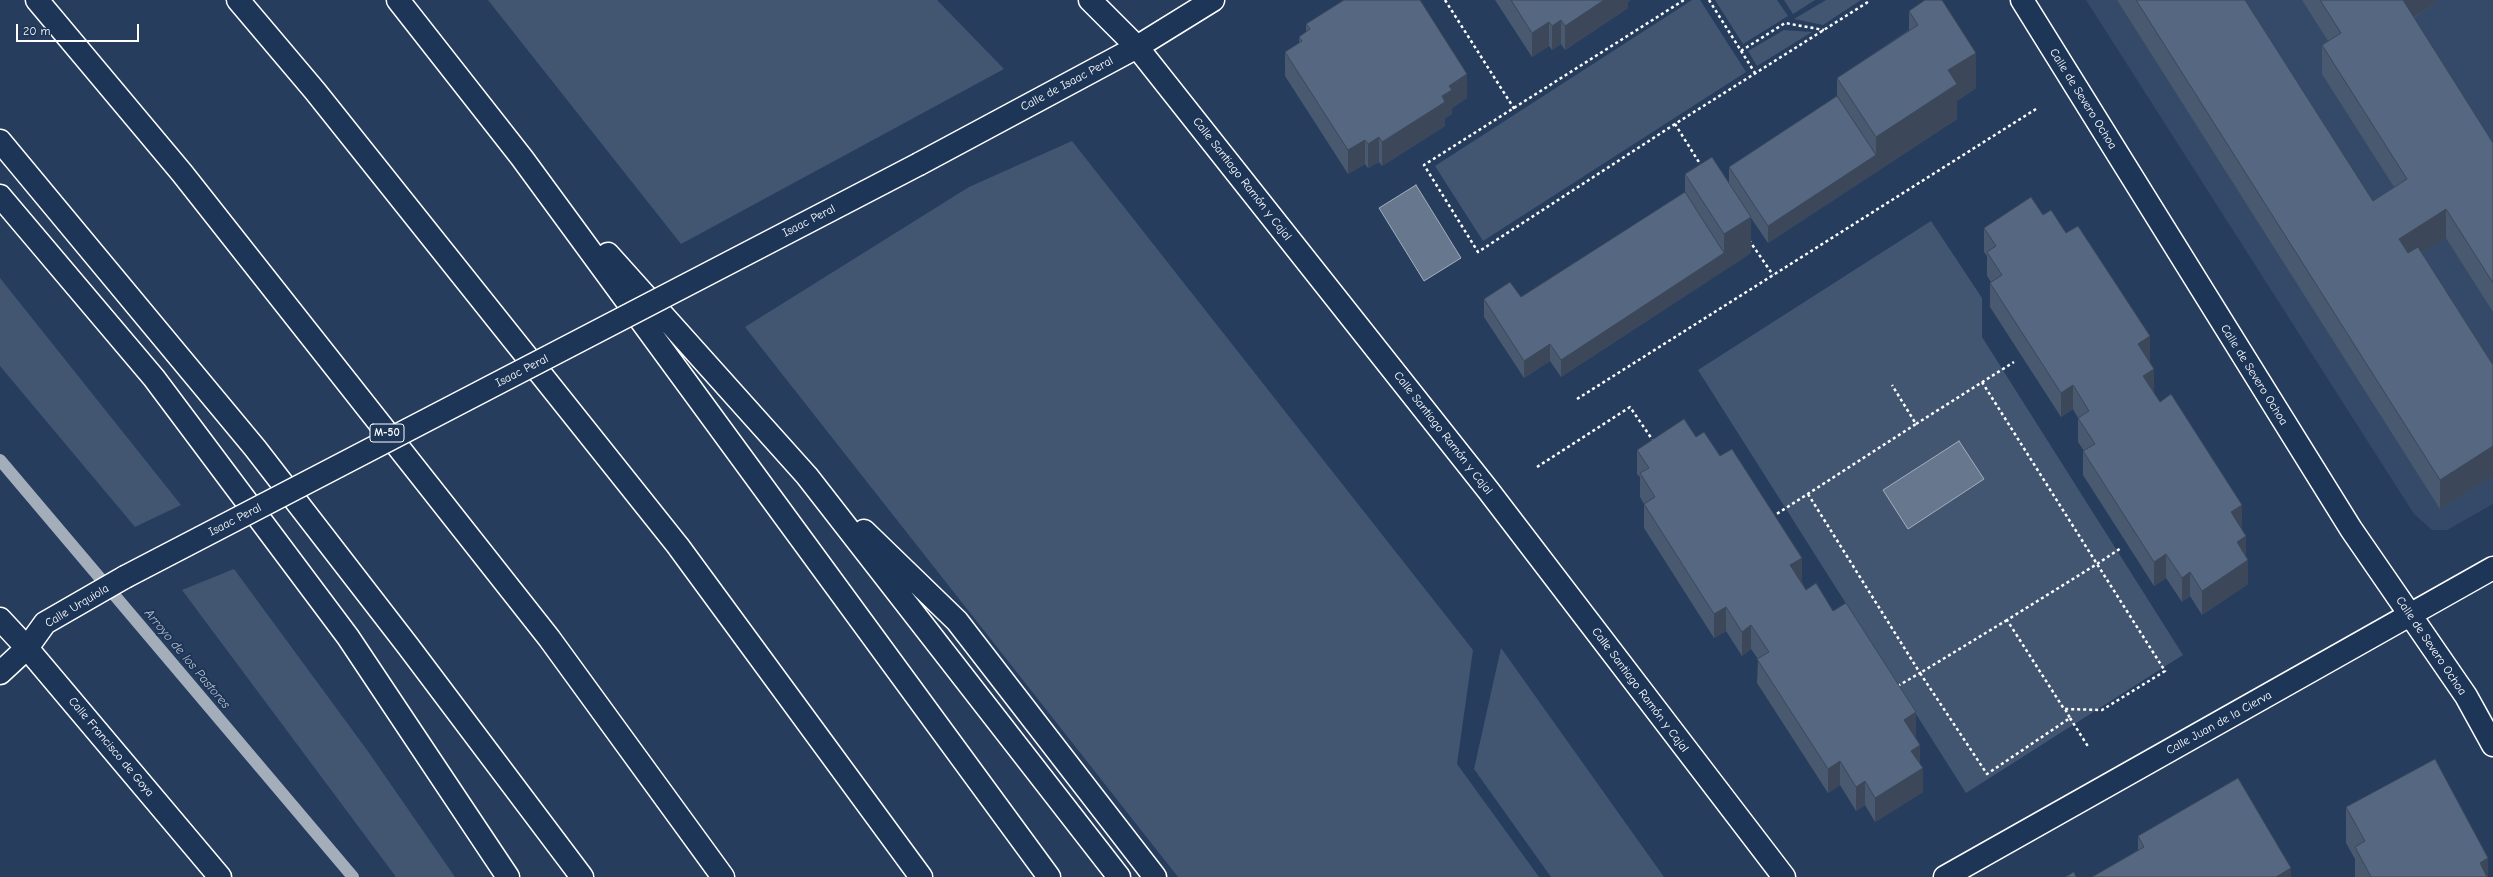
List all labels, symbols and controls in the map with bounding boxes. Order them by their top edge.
scale bar [18,16,141,42]
text: 20 m [23,24,51,38]
street label: Calle de Severo Ochoa [2046,46,2120,152]
street label: Calle de Isaac Peral [1018,54,1116,114]
street label: Calle Santiago Ramón y Cajal [1190,115,1294,243]
street label: Isaac Peral [780,202,838,240]
street label: Calle de Severo Ochoa [2217,322,2291,428]
street label: Isaac Peral [493,352,551,390]
street label: Calle Santiago Ramón y Cajal [1391,369,1495,497]
road number: M-50 [370,424,404,442]
street label: Isaac Peral [206,501,264,539]
street label: Calle Urquiola [42,581,112,631]
street label: Calle de Severo Ochoa [2393,594,2469,698]
water label: Arroyo de los Pastores [141,606,233,712]
street label: Calle Santiago Ramón y Cajal [1588,625,1692,755]
street label: Calle Juan de la Cierva [2164,688,2274,758]
street label: Calle Francisco de Goya [65,694,157,800]

